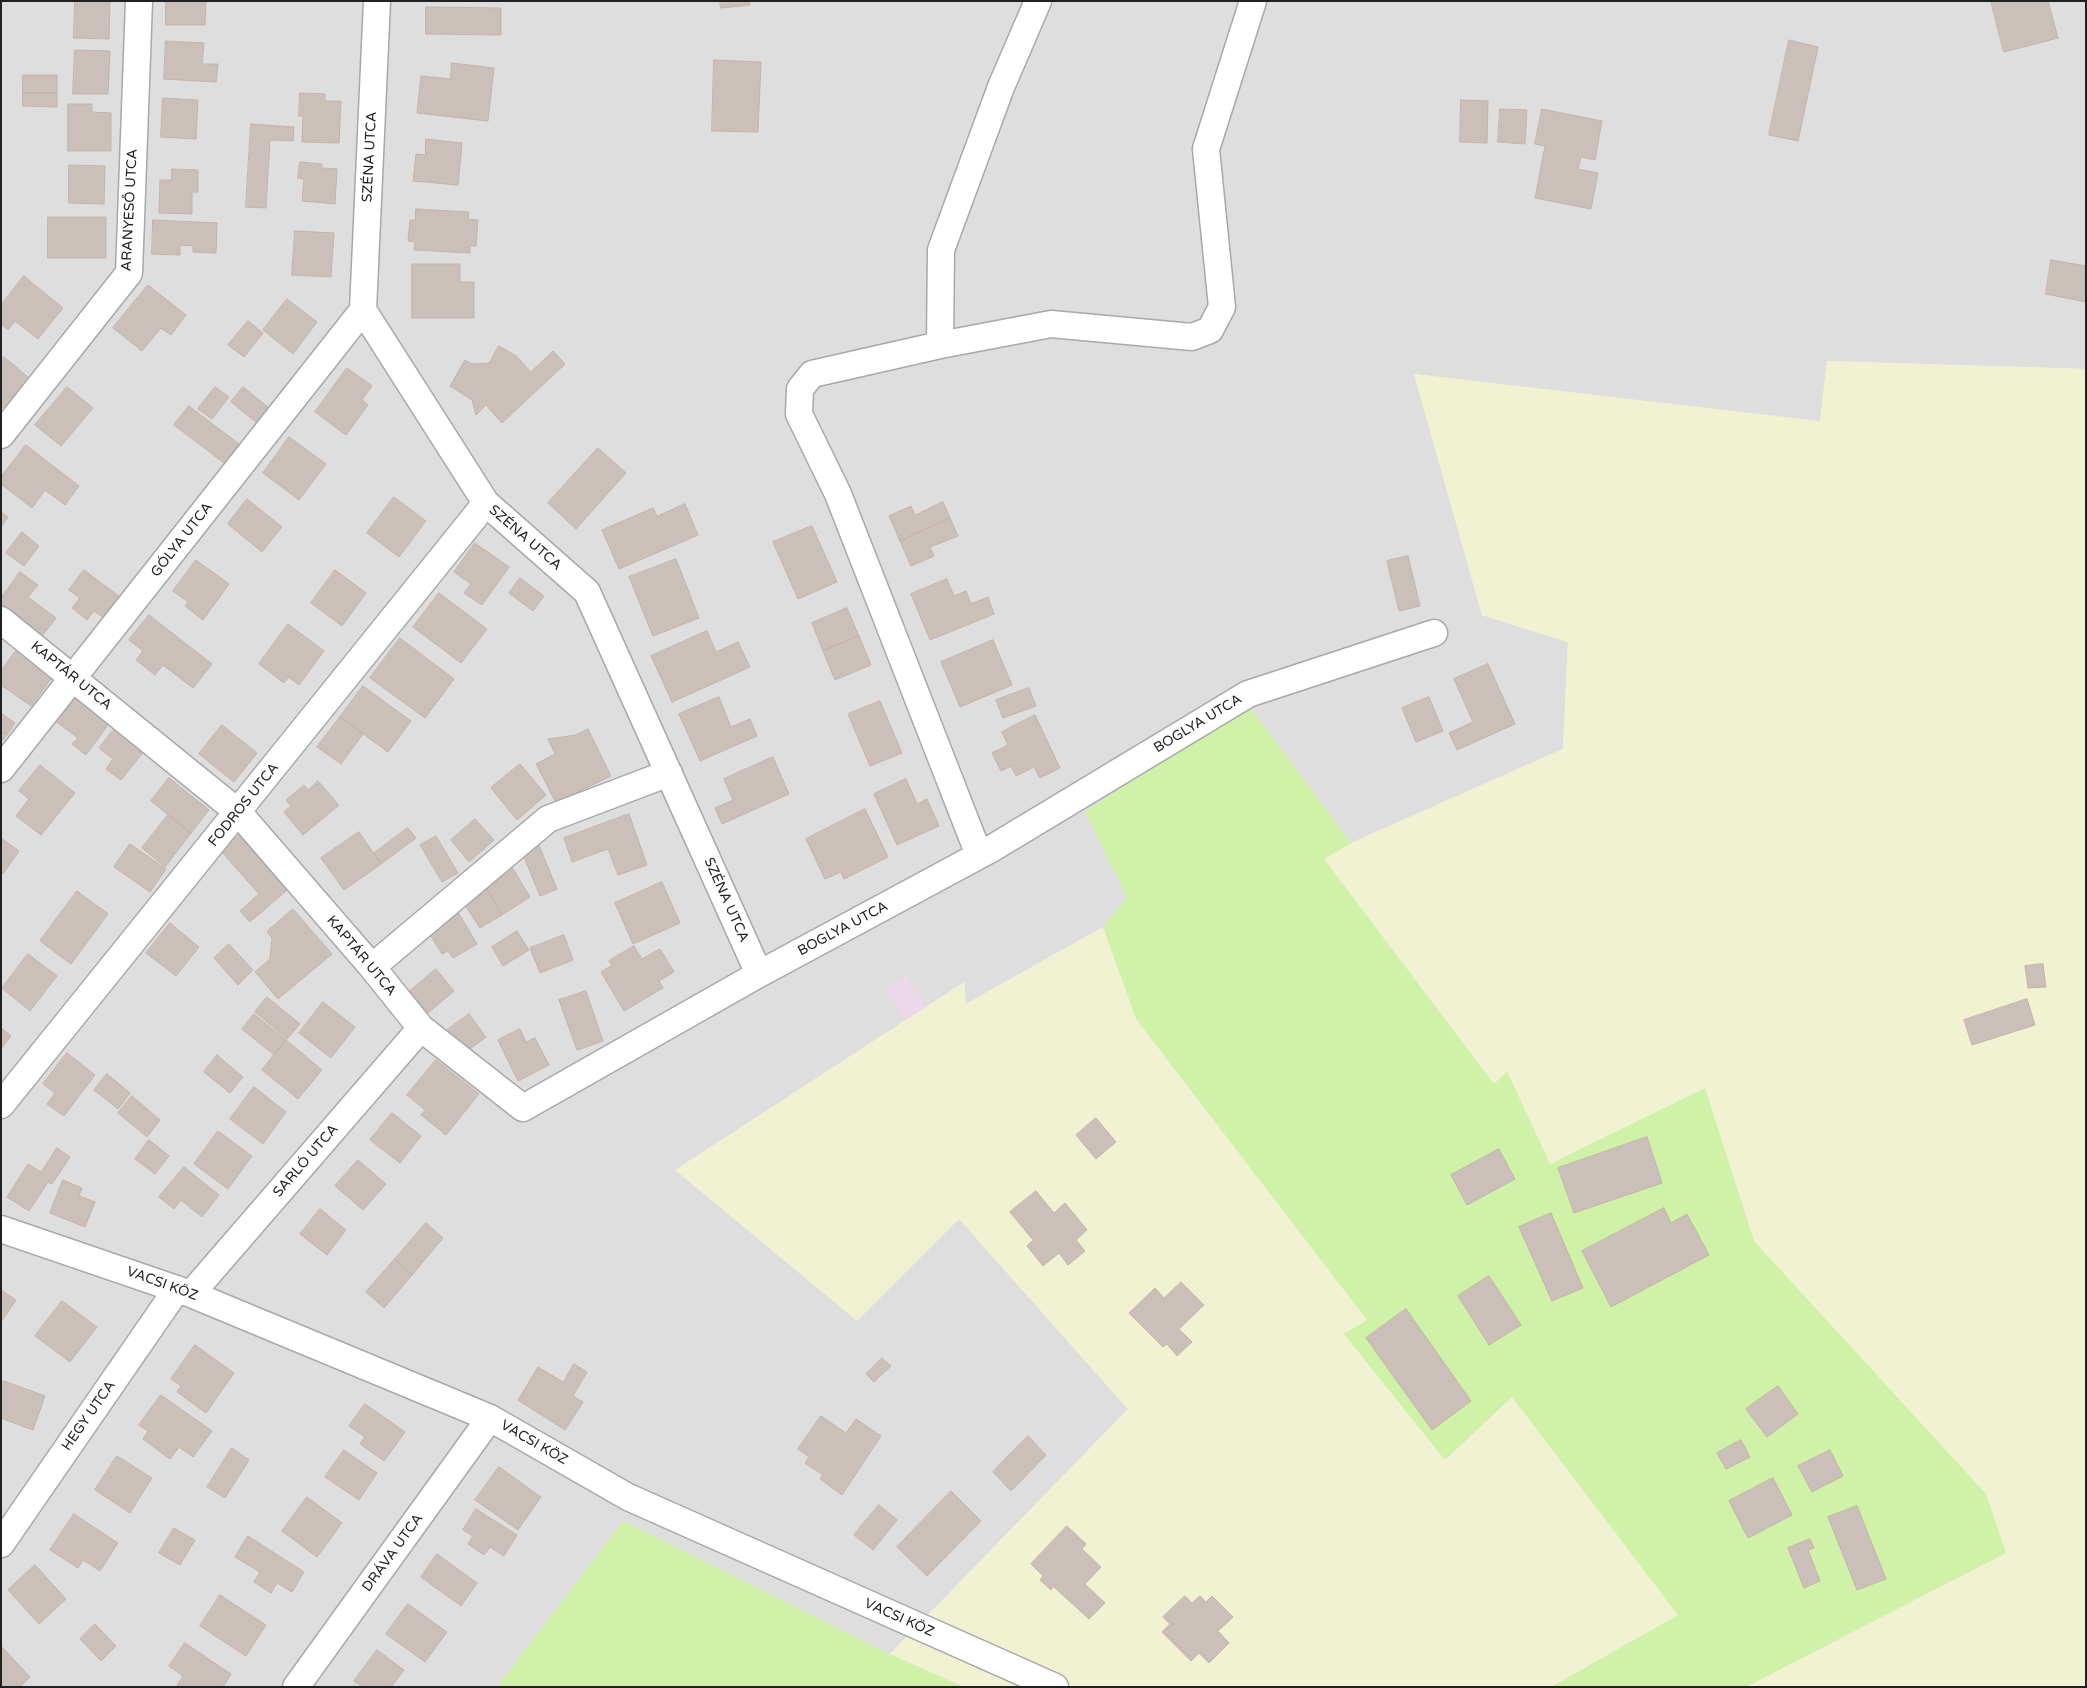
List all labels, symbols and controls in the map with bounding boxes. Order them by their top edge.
street label: SZÉNA UTCA [359,111,381,203]
street label: ARANYESŐ UTCA [118,148,142,272]
street label: GÓLYA UTCA [148,499,216,581]
street label: SZÉNA UTCA [485,502,565,574]
street label: KAPTÁR UTCA [27,638,115,714]
street label: BOGLYA UTCA [1151,691,1245,757]
street label: FODROS UTCA [205,760,283,850]
street label: SZÉNA UTCA [700,855,752,945]
street label: BOGLYA UTCA [795,898,891,960]
street label: KAPTÁR UTCA [323,912,399,1000]
street label: SARLÓ UTCA [270,1121,342,1201]
street label: VACSI KÖZ [124,1263,200,1305]
street label: HEGY UTCA [59,1378,119,1454]
street label: VACSI KÖZ [498,1417,570,1469]
street label: DRÁVA UTCA [359,1511,427,1595]
street label: VACSI KÖZ [862,1595,936,1641]

